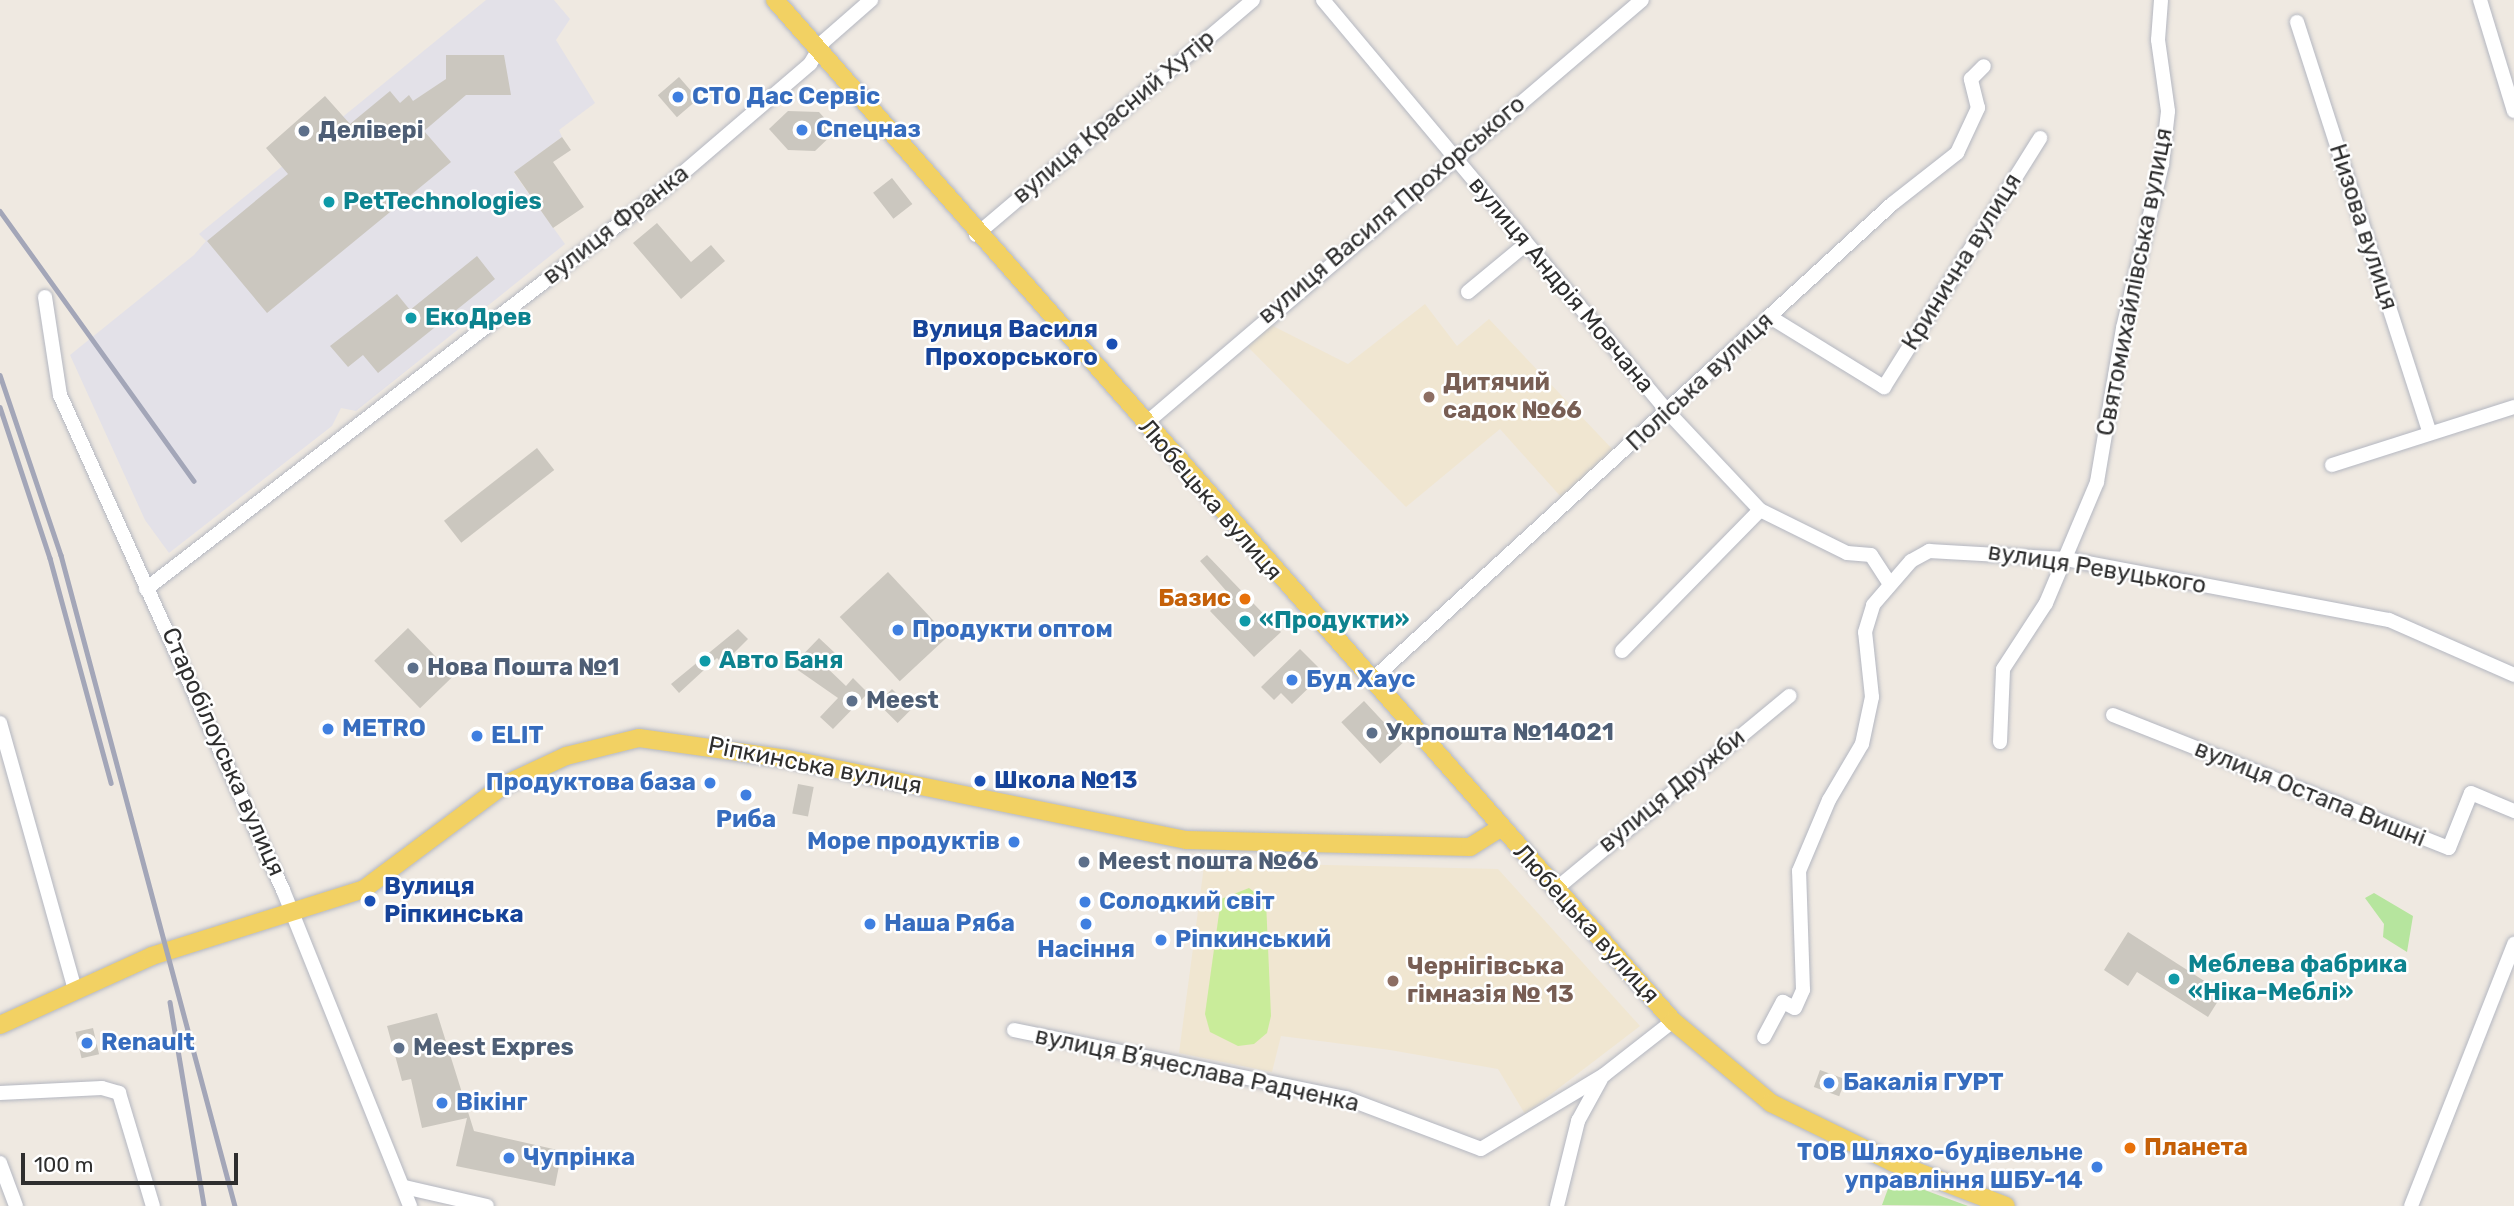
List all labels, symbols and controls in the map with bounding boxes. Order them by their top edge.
street label: вулиця Красний Хутір [1007,24,1221,210]
place label: СТО Дас Сервіс [692,83,880,111]
marker: СТО Дас Сервіс [670,89,686,105]
street label: вулиця Василя Прохорського [1253,90,1531,330]
place label: Спецназ [816,116,921,144]
place label: Делівері [318,117,424,145]
marker: Спецназ [794,122,810,138]
marker: Делівері [296,123,312,139]
street label: Святомихайлівська вулиця [2091,126,2179,438]
street label: Низова вулиця [2323,140,2403,314]
street label: вулиця Франка [537,159,695,291]
street label: Кринична вулиця [1896,168,2028,356]
street label: вулиця Андрія Мовчана [1462,171,1660,399]
place label: PetTechnologies [343,188,542,216]
marker: PetTechnologies [321,194,337,210]
place label: ЕкоДрев [425,304,532,332]
street label: Поліська вулиця [1621,307,1779,457]
marker: ЕкоДрев [403,310,419,326]
place label: Вулиця Василя Прохорського [912,316,1098,372]
marker: Вулиця Василя Прохорського [1104,336,1120,352]
place label: Дитячий садок №66 [1443,369,1582,425]
marker: Дитячий садок №66 [1421,389,1437,405]
street label: Любецька вулиця [1132,413,1288,587]
street label: вулиця Ревуцького [1986,538,2208,600]
place label: Базис [1158,585,1231,613]
marker: Базис [1237,591,1253,607]
place label: «Продукти» [1259,607,1409,635]
marker: «Продукти» [1237,613,1253,629]
place label: Продукти оптом [912,616,1113,644]
marker: Продукти оптом [890,622,906,638]
street label: Старобілоуська вулиця [155,623,291,881]
place label: Авто Баня [719,647,843,675]
marker: Авто Баня [697,653,713,669]
place label: Нова Пошта №1 [427,654,620,682]
marker: Нова Пошта №1 [405,660,421,676]
place label: Буд Хаус [1306,666,1415,694]
marker: Буд Хаус [1284,672,1300,688]
place label: Meest [866,687,939,715]
marker: Meest [844,693,860,709]
place label: METRO [342,715,426,743]
place label: Укрпошта №14021 [1386,719,1614,747]
marker: METRO [320,721,336,737]
place label: ELIT [491,722,544,750]
street label: вулиця Дружби [1593,723,1751,859]
marker: Укрпошта №14021 [1364,725,1380,741]
marker: ELIT [469,728,485,744]
street label: Ріпкинська вулиця [706,731,924,801]
street label: вулиця Остапа Вишні [2190,734,2430,854]
place label: Школа №13 [994,767,1138,795]
place label: Продуктова база [486,769,696,797]
marker: Школа №13 [972,773,988,789]
marker: Продуктова база [702,775,718,791]
marker: Риба [738,787,754,803]
place label: Риба [716,806,776,834]
place label: Море продуктів [807,828,1000,856]
marker: Море продуктів [1006,834,1022,850]
street label: Любецька вулиця [1507,838,1665,1010]
place label: Meest пошта №66 [1098,848,1319,876]
marker: Meest пошта №66 [1076,854,1092,870]
place label: Вулиця Ріпкинська [384,873,524,929]
place label: Солодкий світ [1099,888,1275,916]
marker: Вулиця Ріпкинська [362,893,378,909]
marker: Солодкий світ [1077,894,1093,910]
place label: Наша Ряба [884,910,1015,938]
marker: Наша Ряба [862,916,878,932]
marker: Насіння [1078,916,1094,932]
place label: Ріпкинський [1175,926,1331,954]
marker: Ріпкинський [1153,932,1169,948]
place label: Насіння [1037,936,1135,964]
place label: Меблева фабрика «Ніка-Меблі» [2188,951,2407,1007]
place label: Чернігівська гімназія № 13 [1407,953,1574,1009]
marker: Меблева фабрика «Ніка-Меблі» [2166,971,2182,987]
marker: Чернігівська гімназія № 13 [1385,973,1401,989]
street label: вулиця Вʼячеслава Радченка [1032,1022,1362,1118]
place label: Renault [101,1029,195,1057]
place label: Meest Expres [413,1034,574,1062]
marker: Renault [79,1035,95,1051]
marker: Meest Expres [391,1040,407,1056]
place label: Бакалія ГУРТ [1843,1069,2004,1097]
marker: Бакалія ГУРТ [1821,1075,1837,1091]
place label: Вікінг [456,1089,527,1117]
marker: Вікінг [434,1095,450,1111]
place label: Планета [2144,1134,2248,1162]
place label: ТОВ Шляхо-будівельне управління ШБУ-14 [1797,1139,2083,1195]
scale bar [24,1140,242,1184]
marker: Планета [2122,1140,2138,1156]
place label: Чупрінка [523,1144,635,1172]
marker: Чупрінка [501,1150,517,1166]
text: 100 m [34,1152,93,1177]
marker: ТОВ Шляхо-будівельне управління ШБУ-14 [2089,1159,2105,1175]

